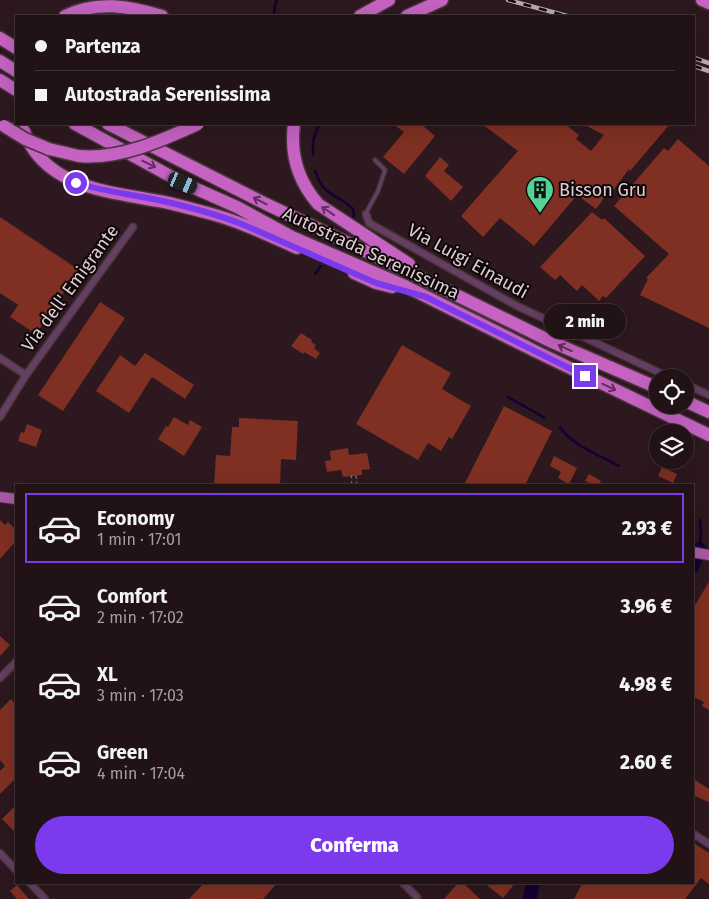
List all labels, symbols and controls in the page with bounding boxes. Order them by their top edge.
text: Partenza [65,35,141,58]
text: Autostrada Serenissima [65,83,271,106]
one-way arrow [141,159,156,169]
car [166,170,199,196]
route start [65,172,87,194]
building icon: Bisson Gru [525,175,555,214]
place label: Bisson Gru [559,179,646,201]
one-way arrow [253,196,268,206]
street label: Autostrada Serenissima [279,202,463,304]
one-way arrow [322,206,336,216]
street label: Via Luigi Einaudi [404,219,532,303]
street label: Via dell' Emigrante [17,220,123,356]
callout: 2 min [544,304,626,338]
text: 2 min [565,312,605,331]
one-way arrow [557,342,572,352]
route end [574,365,596,387]
map controls [649,369,694,469]
button: locate [649,369,694,414]
one-way arrow [601,383,616,393]
button: layers [649,424,694,469]
icon: car [37,506,82,551]
text: Economy [97,507,174,530]
text: 2.93 € [622,517,672,540]
text: 1 min · 17:01 [97,530,181,549]
icon: car [37,584,82,629]
text: Comfort [97,585,167,608]
text: 3.96 € [620,595,672,618]
text: 2 min · 17:02 [97,608,184,627]
icon: car [37,662,82,707]
text: XL [97,663,118,686]
text: 4.98 € [619,673,672,696]
text: 3 min · 17:03 [97,686,184,705]
icon: car [37,740,82,785]
text: Green [97,741,148,764]
text: 2.60 € [620,751,672,774]
text: 4 min · 17:04 [97,764,185,783]
button: Conferma [35,816,674,874]

